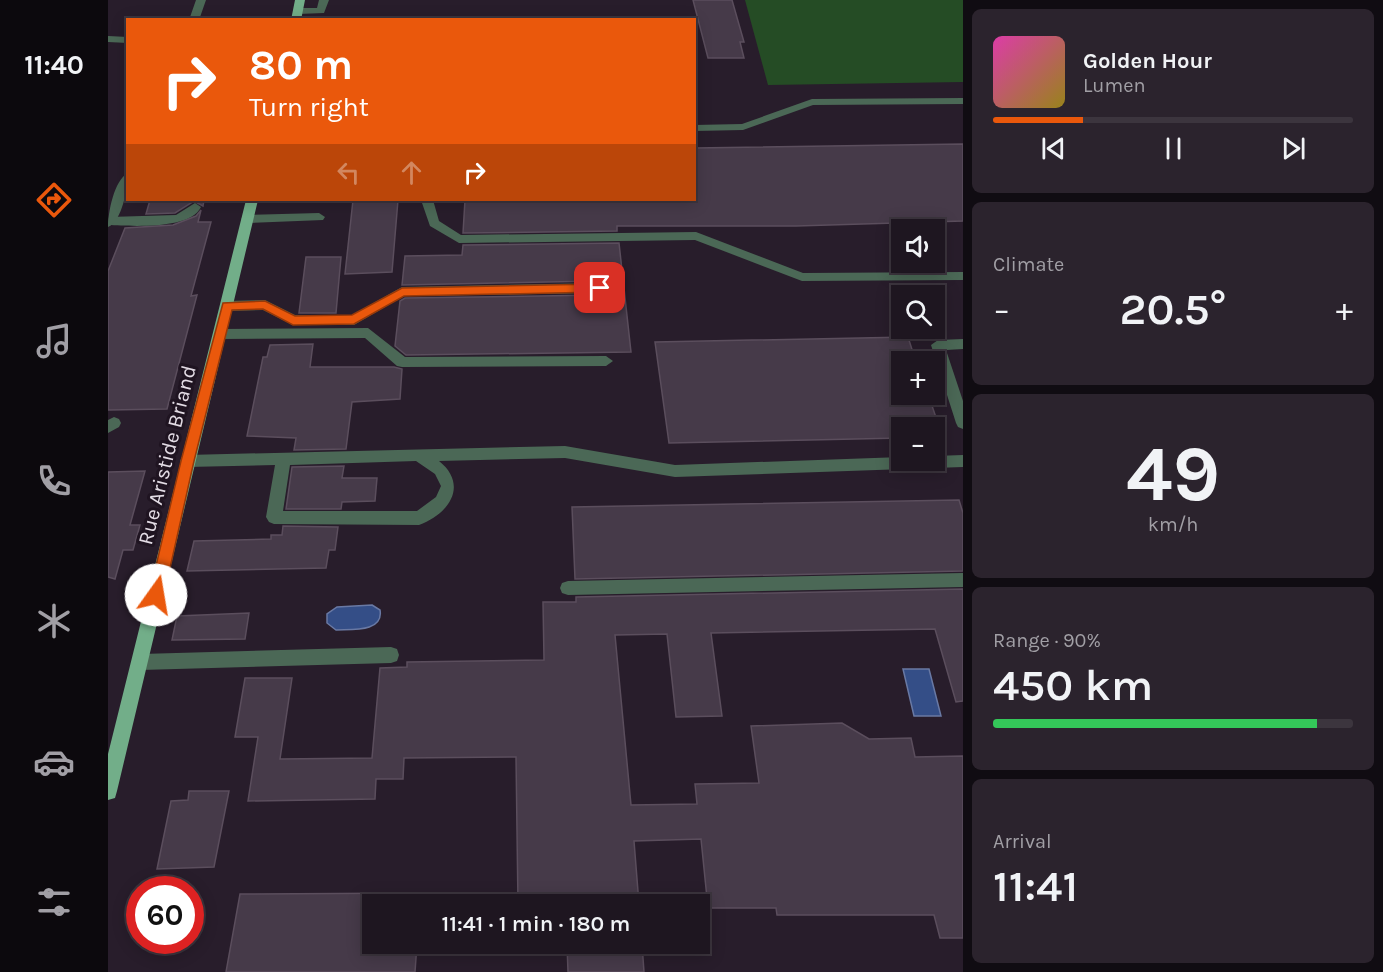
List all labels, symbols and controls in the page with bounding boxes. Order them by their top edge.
text: 80 m [249,40,353,90]
icon: right [150,42,228,120]
text: Golden Hour [1083,48,1212,74]
text: 11:40 [24,49,84,81]
text: Lumen [1083,74,1146,97]
text: Turn right [249,91,369,123]
icon: previous [1037,132,1070,165]
icon: pause [1157,132,1190,165]
icon: next [1277,132,1310,165]
icon: left [332,156,365,189]
icon: ahead [395,156,428,189]
icon: right [458,156,491,189]
icon: directions [33,179,75,221]
map controls [891,219,945,471]
button: sound [891,219,945,273]
text: Climate [993,253,1064,276]
pin [574,262,625,313]
icon: arrive [583,271,616,304]
text: 20.5° [1120,283,1226,335]
button: search [891,285,945,339]
text: − [993,290,1010,328]
text: + [1336,290,1353,328]
icon: music [33,320,75,362]
button: + [891,351,945,405]
street label: Rue Aristide Briand [133,363,201,547]
button: − [891,417,945,471]
text: 49 [1126,428,1220,520]
icon: phone [33,460,75,502]
text: km/h [1148,513,1198,536]
position arrow [124,563,188,627]
icon: climate [33,600,75,642]
text: Range · 90% [993,629,1101,652]
text: 450 km [993,659,1153,711]
icon: car [33,741,75,783]
text: Arrival [993,830,1052,853]
text: 11:41 [993,860,1078,912]
speed limit sign: 60 [126,876,204,954]
icon: filters [33,881,75,923]
text: 11:41 · 1 min · 180 m [442,911,630,937]

